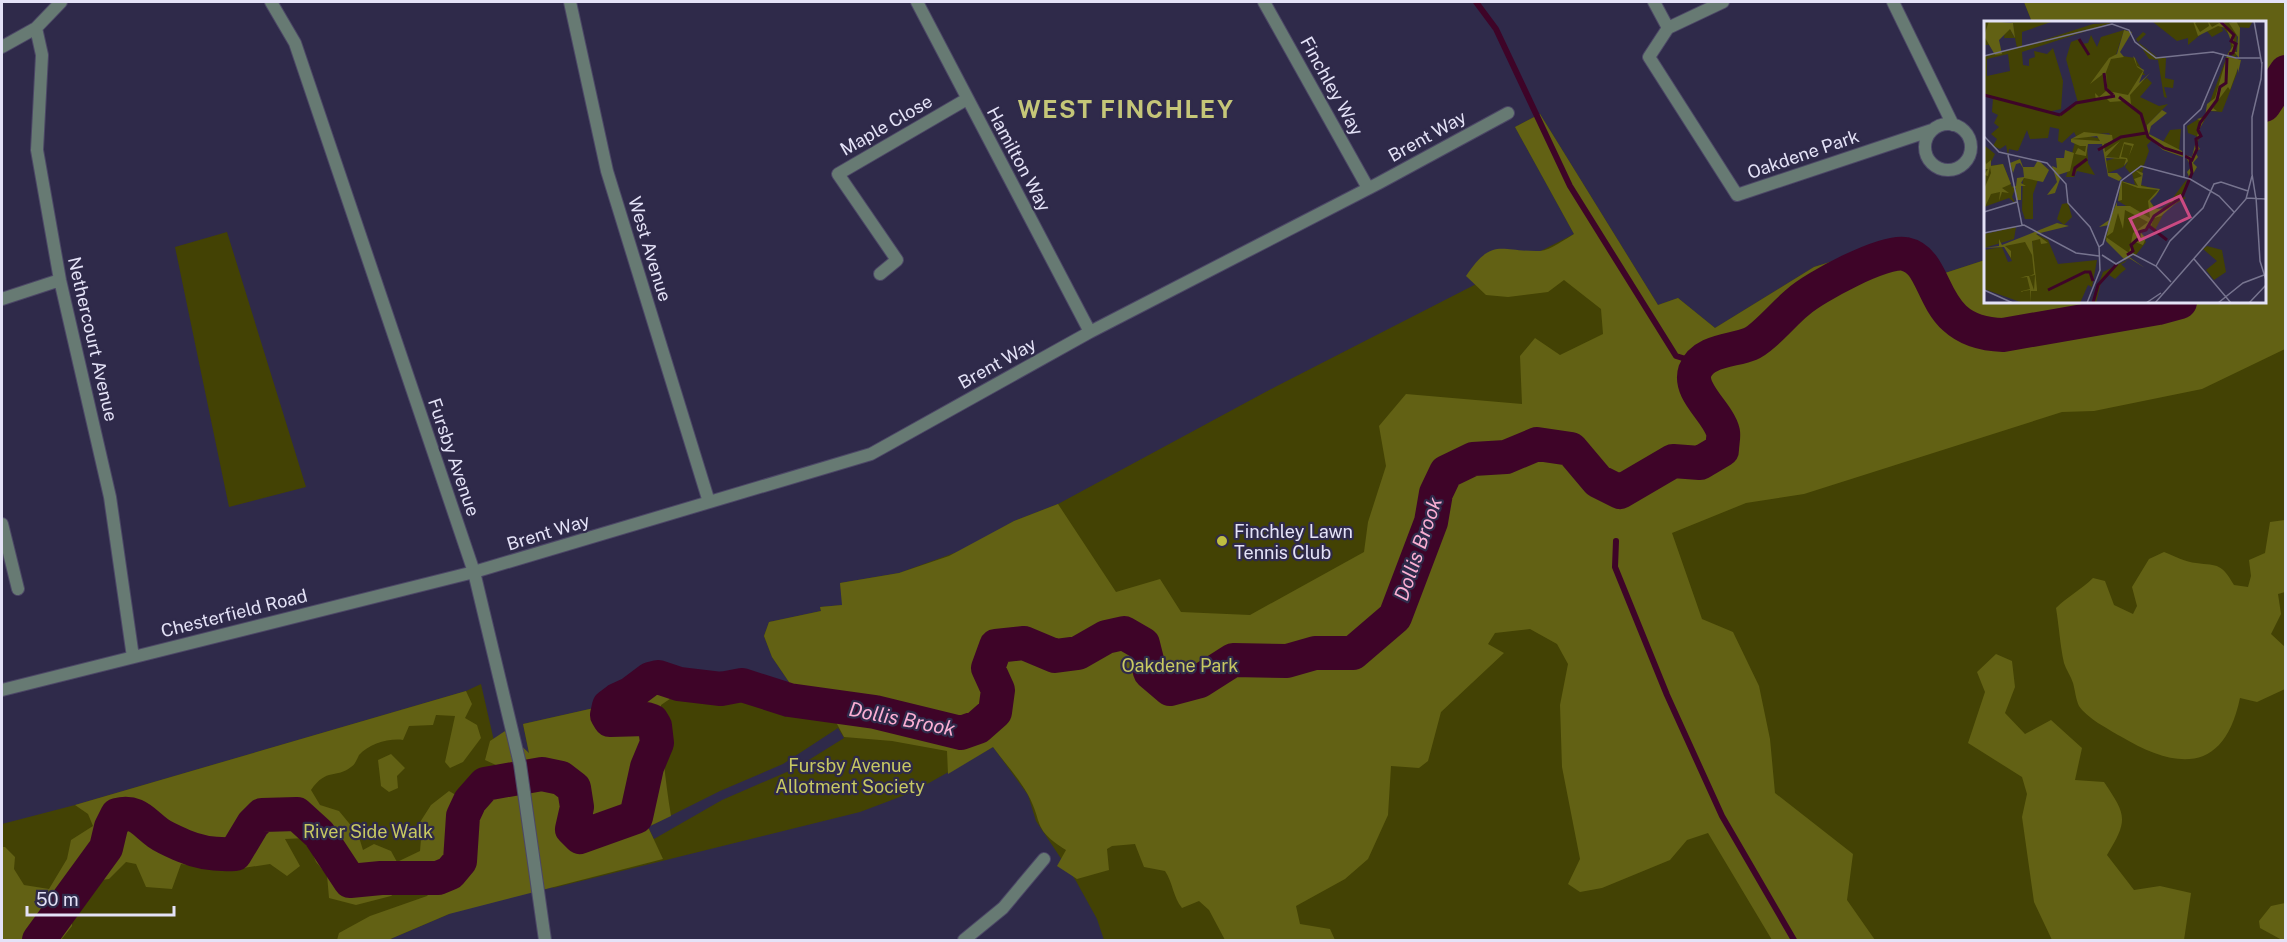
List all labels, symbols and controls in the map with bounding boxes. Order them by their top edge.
inset map [1984,21,2266,303]
street label: Finchley Way [1296,33,1368,139]
street label: Maple Close [836,90,936,160]
district label: WEST FINCHLEY [1017,95,1235,123]
street label: Hamilton Way [983,103,1056,215]
street label: Brent Way [1384,106,1470,166]
street label: Oakdene Park [1744,125,1862,183]
street label: West Avenue [624,194,676,304]
street label: Nethercourt Avenue [64,255,122,423]
street label: Brent Way [954,333,1040,393]
street label: Fursby Avenue [424,395,484,519]
water label: Dollis Brook [1389,494,1447,604]
street label: Brent Way [504,509,592,555]
place label: Finchley Lawn Tennis Club [1234,521,1353,563]
marker: Finchley Lawn Tennis Club [1215,534,1229,548]
street label: Chesterfield Road [159,585,309,641]
park label: Oakdene Park [1122,655,1238,676]
water label: Dollis Brook [847,697,957,741]
park label: Fursby Avenue Allotment Society [775,755,925,797]
park label: River Side Walk [303,821,433,842]
scale bar [27,879,174,917]
text: 50 m [36,889,79,910]

